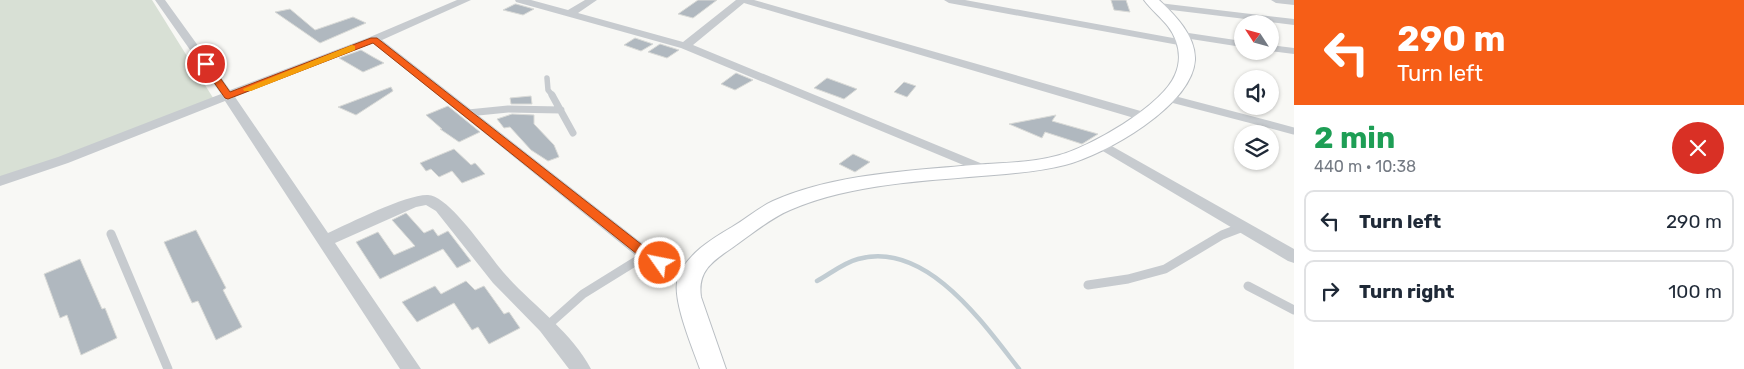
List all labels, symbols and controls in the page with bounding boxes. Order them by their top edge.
north arrow [1234,15,1279,60]
map controls [1234,15,1279,170]
text: 290 m [1397,18,1506,60]
icon: left [1314,20,1379,85]
pin [185,43,227,85]
icon: arrive [192,50,220,78]
text: Turn left [1397,60,1483,87]
button: sound [1234,70,1279,115]
text: 2 min [1314,120,1395,156]
button: close [1672,122,1724,174]
button: layers [1234,125,1279,170]
text: 440 m · 10:38 [1314,157,1416,176]
icon: left [1316,207,1344,235]
text: Turn left [1359,210,1441,233]
text: 290 m [1666,210,1722,233]
position arrow [633,236,685,288]
icon: right [1316,277,1344,305]
text: Turn right [1359,280,1454,303]
text: 100 m [1668,280,1722,303]

